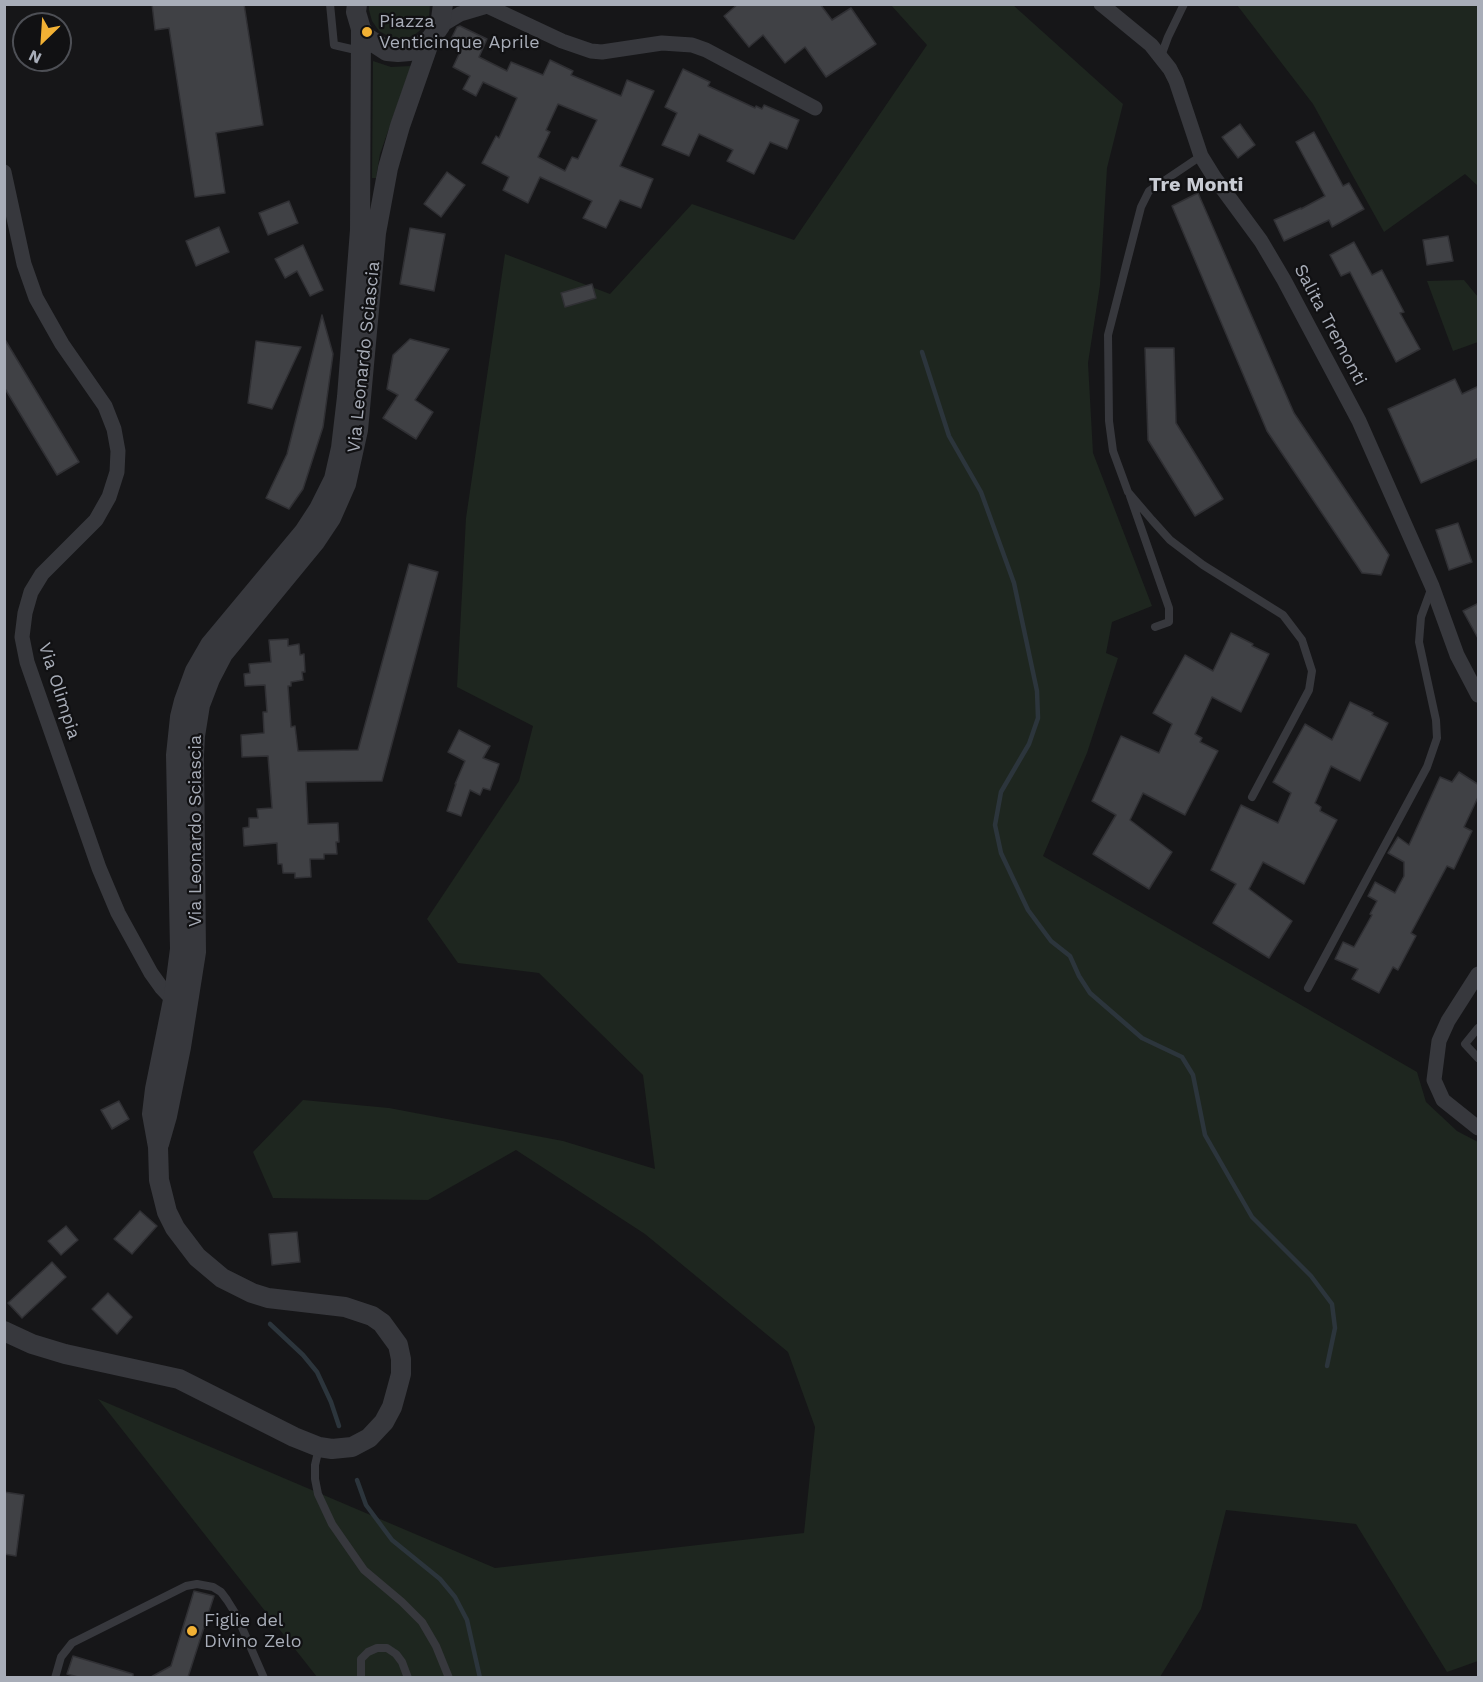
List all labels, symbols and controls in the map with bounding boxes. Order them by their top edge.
place label: Piazza Venticinque Aprile [379,11,540,54]
north arrow [12,12,72,72]
marker: Piazza Venticinque Aprile [360,25,374,39]
text: N [26,46,44,68]
district label: Tre Monti [1149,173,1243,197]
street label: Via Leonardo Sciascia [343,260,385,454]
street label: Salita Tremonti [1289,261,1371,389]
street label: Via Olimpia [33,640,85,742]
street label: Via Leonardo Sciascia [185,735,207,927]
place label: Figlie del Divino Zelo [204,1610,302,1652]
marker: Figlie del Divino Zelo [185,1624,199,1638]

